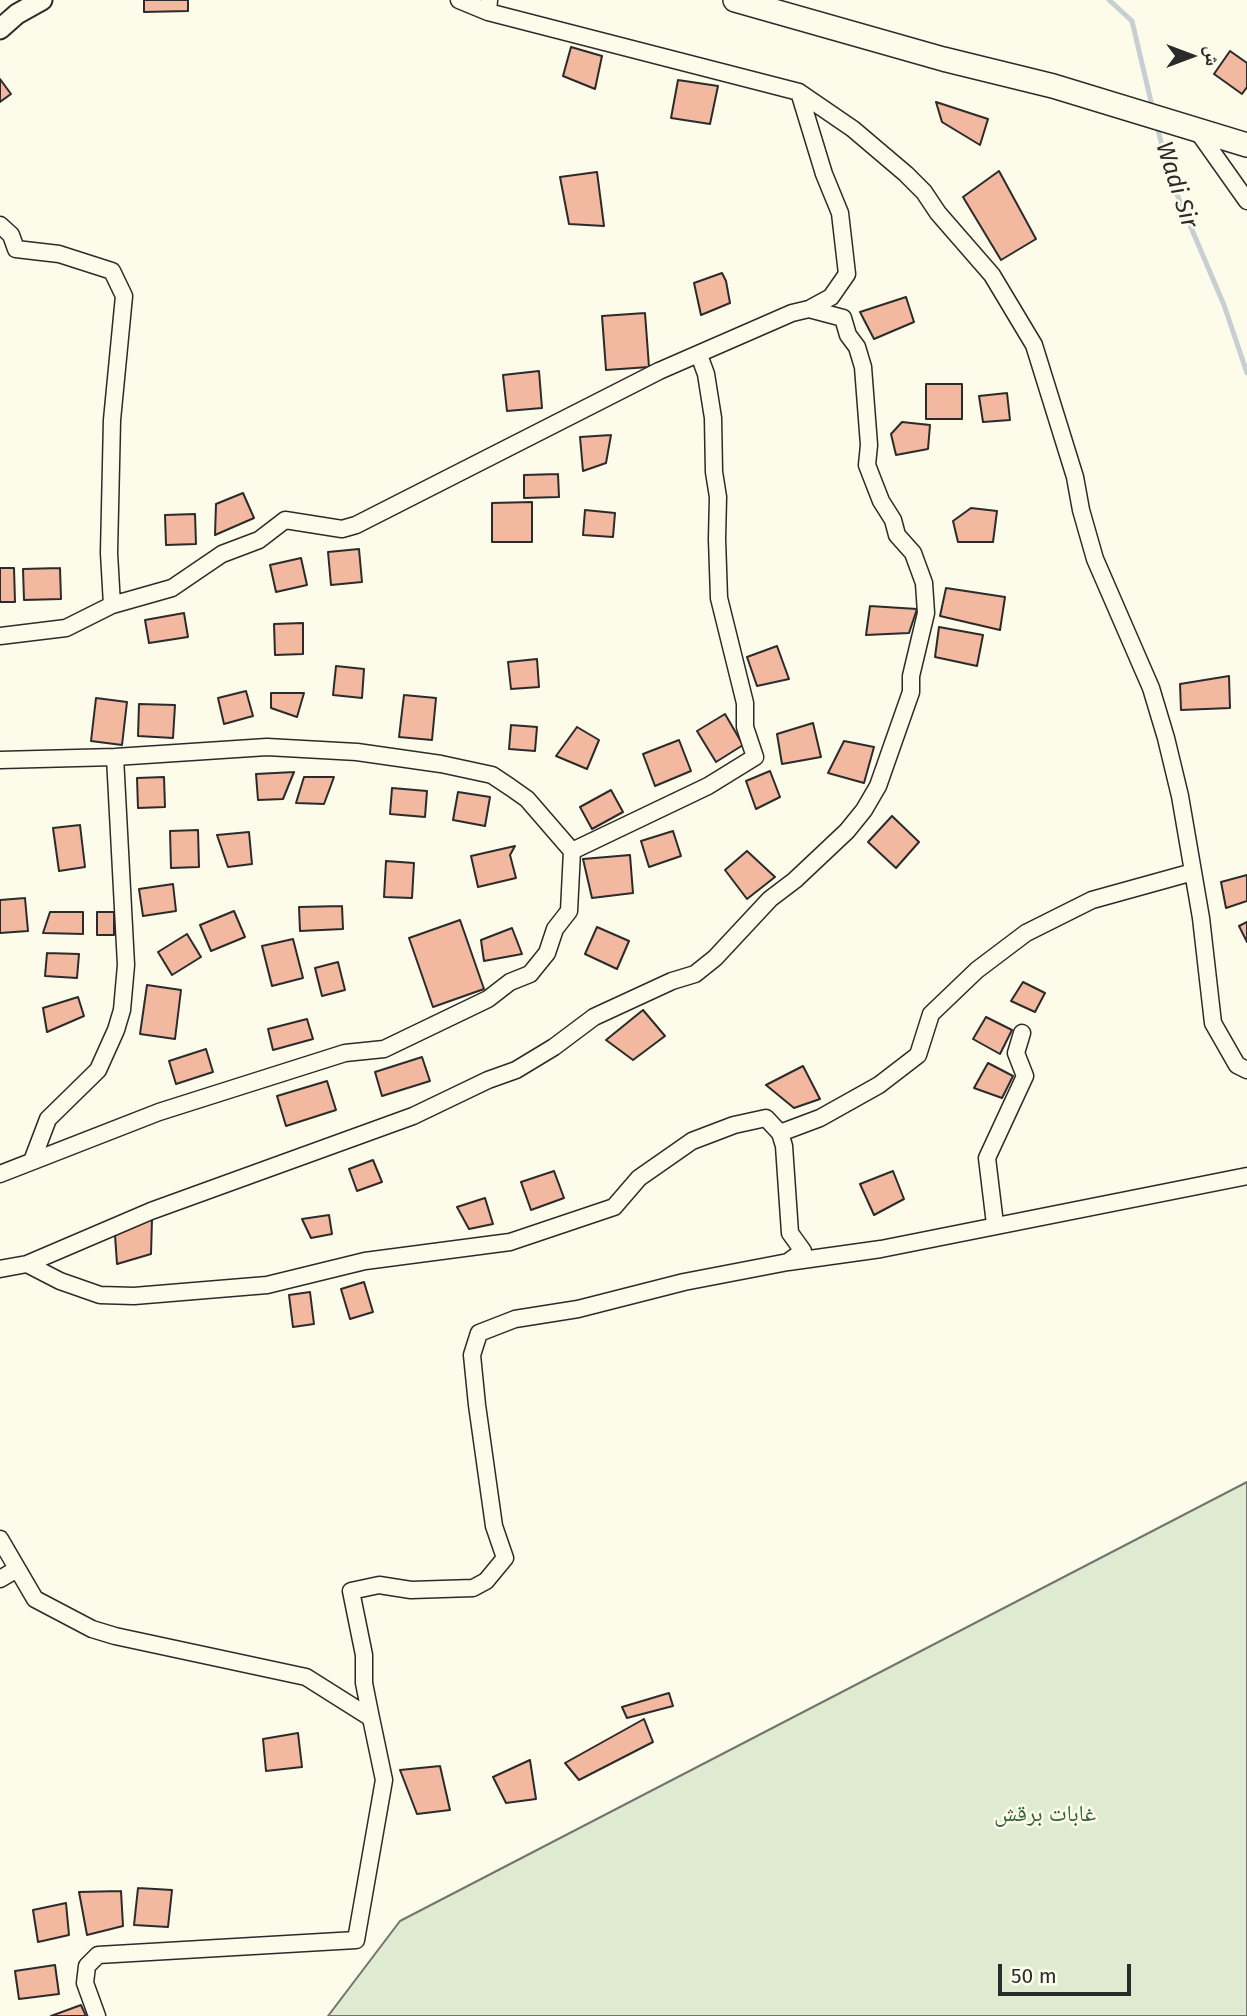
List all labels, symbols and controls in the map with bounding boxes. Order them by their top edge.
north arrow [1156,21,1226,91]
text: ش [1201,46,1224,66]
water label: Wadi Sir [1149,138,1203,232]
park label: غابات برقش [994,1801,1096,1829]
scale bar [1002,1950,1135,1994]
text: 50 m [1011,1963,1057,1989]

